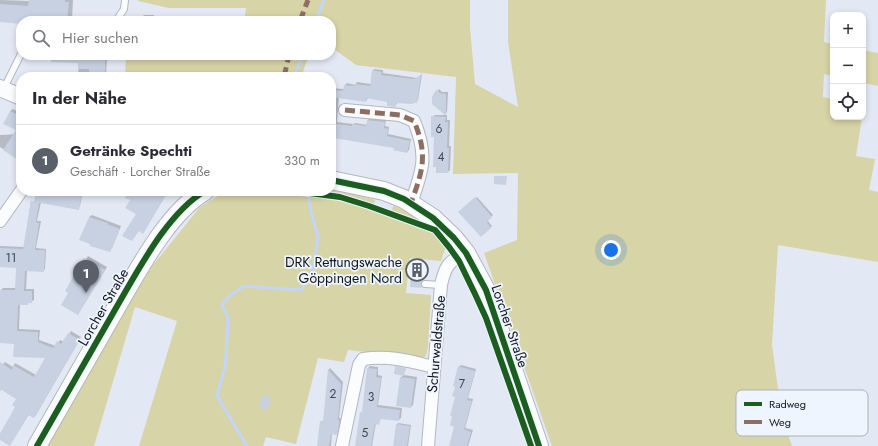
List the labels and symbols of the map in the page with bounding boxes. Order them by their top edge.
house number: 6 [436,120,443,138]
house number: 4 [438,148,445,166]
your location [601,240,621,260]
house number: 11 [6,249,16,267]
place label: DRK Rettungswache Göppingen Nord [285,252,402,288]
building icon: DRK Rettungswache Göppingen Nord [404,257,430,283]
pin: 1 [73,260,99,293]
street label: Lorcher Straße [73,265,133,349]
street label: Lorcher Straße [486,282,534,370]
street label: Schurwaldstraße [422,295,450,393]
house number: 7 [459,375,466,393]
house number: 2 [330,385,337,403]
house number: 3 [368,388,375,406]
legend [736,390,868,436]
text: Radweg [769,396,806,412]
text: Weg [769,414,791,430]
house number: 5 [362,424,369,442]

